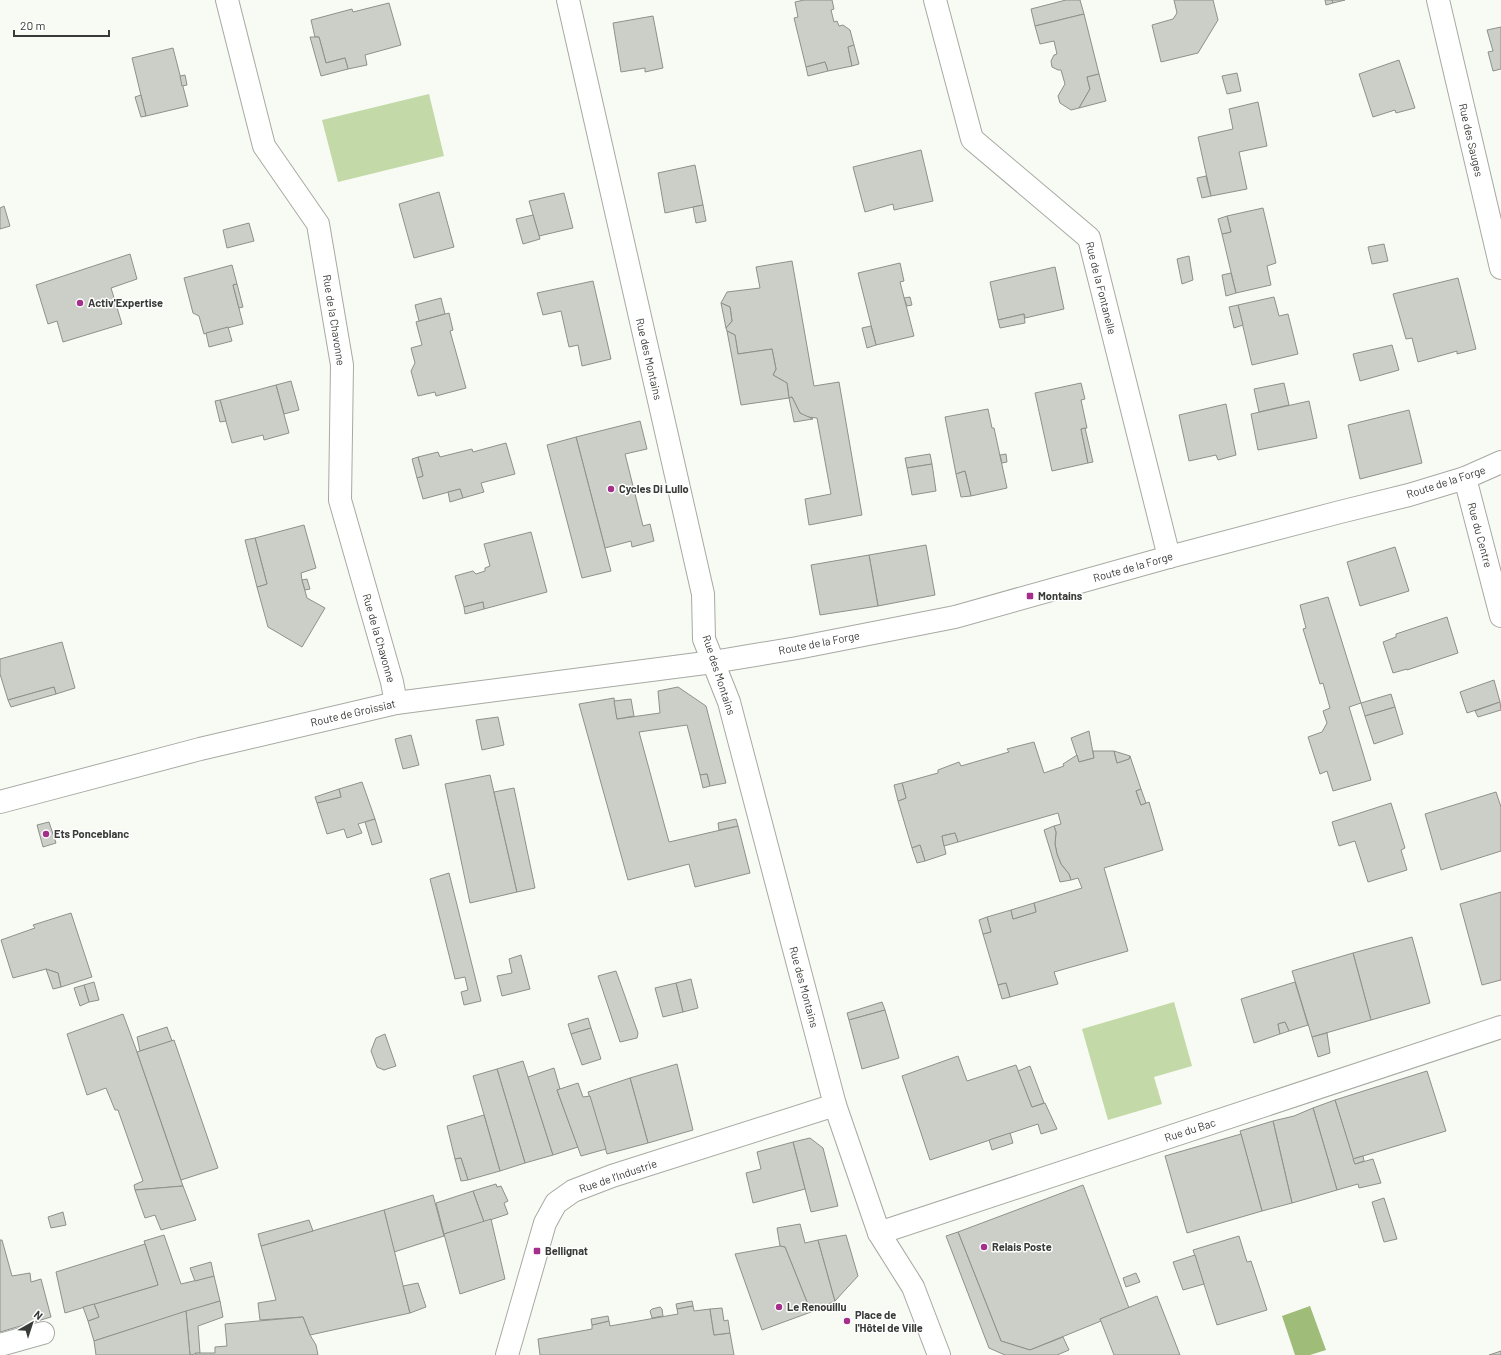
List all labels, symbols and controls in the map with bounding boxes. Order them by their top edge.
scale bar [14,12,109,38]
text: 20 m [20,18,46,32]
street label: Rue des Sauges [1457,102,1486,178]
street label: Rue de la Fontanelle [1084,240,1119,336]
street label: Rue de la Chavonne [321,273,348,366]
place label: Activ'Expertise [88,296,163,309]
marker: Activ'Expertise [75,298,85,308]
street label: Rue des Montains [634,317,665,401]
street label: Route de la Forge [1405,463,1487,500]
place label: Cycles Di Lullo [619,482,689,495]
marker: Cycles Di Lullo [606,484,616,494]
street label: Rue du Centre [1466,501,1495,569]
street label: Route de la Forge [1091,549,1174,584]
place label: Montains [1038,589,1083,602]
marker: Montains [1025,591,1035,601]
street label: Rue de la Chavonne [361,592,398,684]
street label: Route de la Forge [777,628,861,657]
street label: Rue des Montains [700,633,739,717]
street label: Route de Groissiat [309,696,397,729]
place label: Ets Ponceblanc [54,827,129,840]
marker: Ets Ponceblanc [41,829,51,839]
street label: Rue des Montains [787,945,822,1029]
street label: Rue du Bac [1163,1115,1217,1144]
street label: Rue de l'Industrie [577,1156,659,1195]
place label: Relais Poste [992,1240,1052,1253]
marker: Relais Poste [979,1242,989,1252]
place label: Bellignat [545,1244,588,1257]
marker: Bellignat [532,1246,542,1256]
place label: Le Renouillu [787,1300,846,1313]
marker: Le Renouillu [774,1302,784,1312]
north arrow [12,1303,52,1343]
text: N [32,1307,46,1322]
place label: Place de l'Hôtel de Ville [855,1308,923,1334]
marker: Place de l'Hôtel de Ville [842,1316,852,1326]

